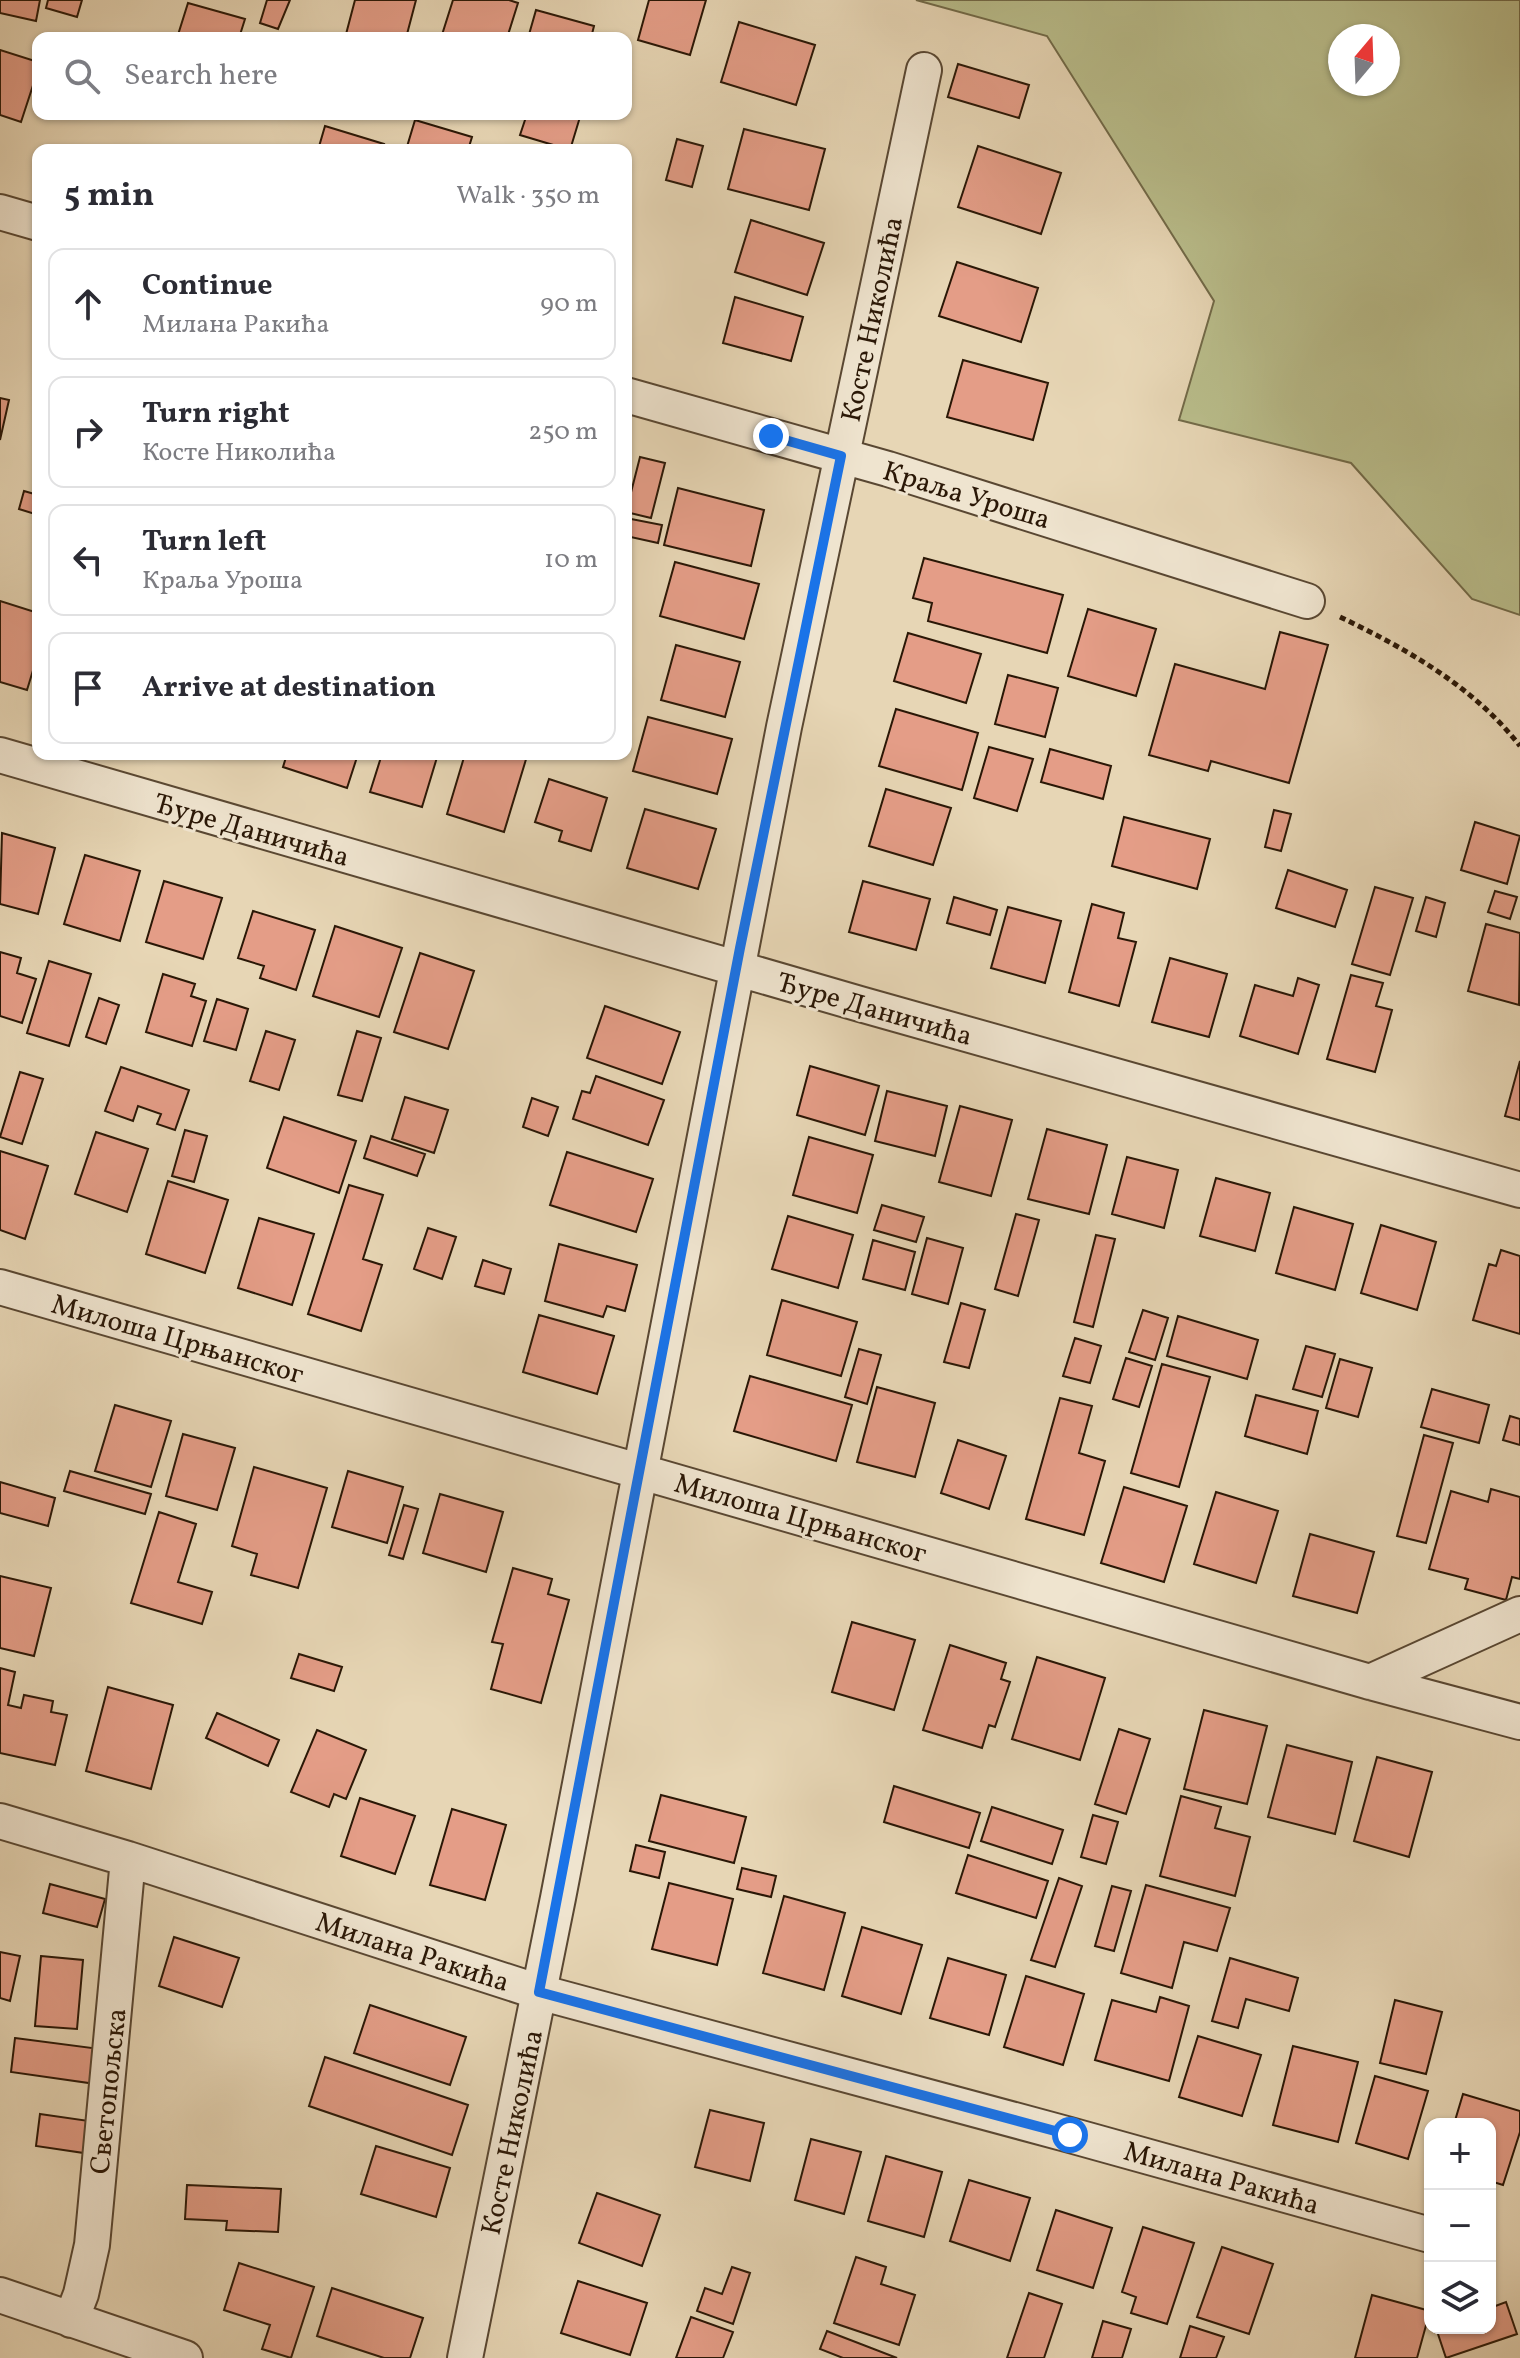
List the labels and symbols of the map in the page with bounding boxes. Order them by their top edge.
north arrow [1328,24,1400,96]
street label: Косте Николића [833,213,914,426]
route end [753,418,789,454]
street label: Краља Уроша [878,452,1055,540]
street label: Ђуре Даничића [149,785,354,878]
street label: Ђуре Даничића [772,964,977,1057]
street label: Милоша Црњанског [47,1286,308,1395]
street label: Милоша Црњанског [670,1465,931,1574]
street label: Милана Ракића [310,1904,514,2003]
street label: Светопољска [81,2006,138,2176]
street label: Косте Николића [473,2026,554,2239]
route start [1052,2117,1088,2153]
street label: Милана Ракића [1119,2133,1324,2226]

